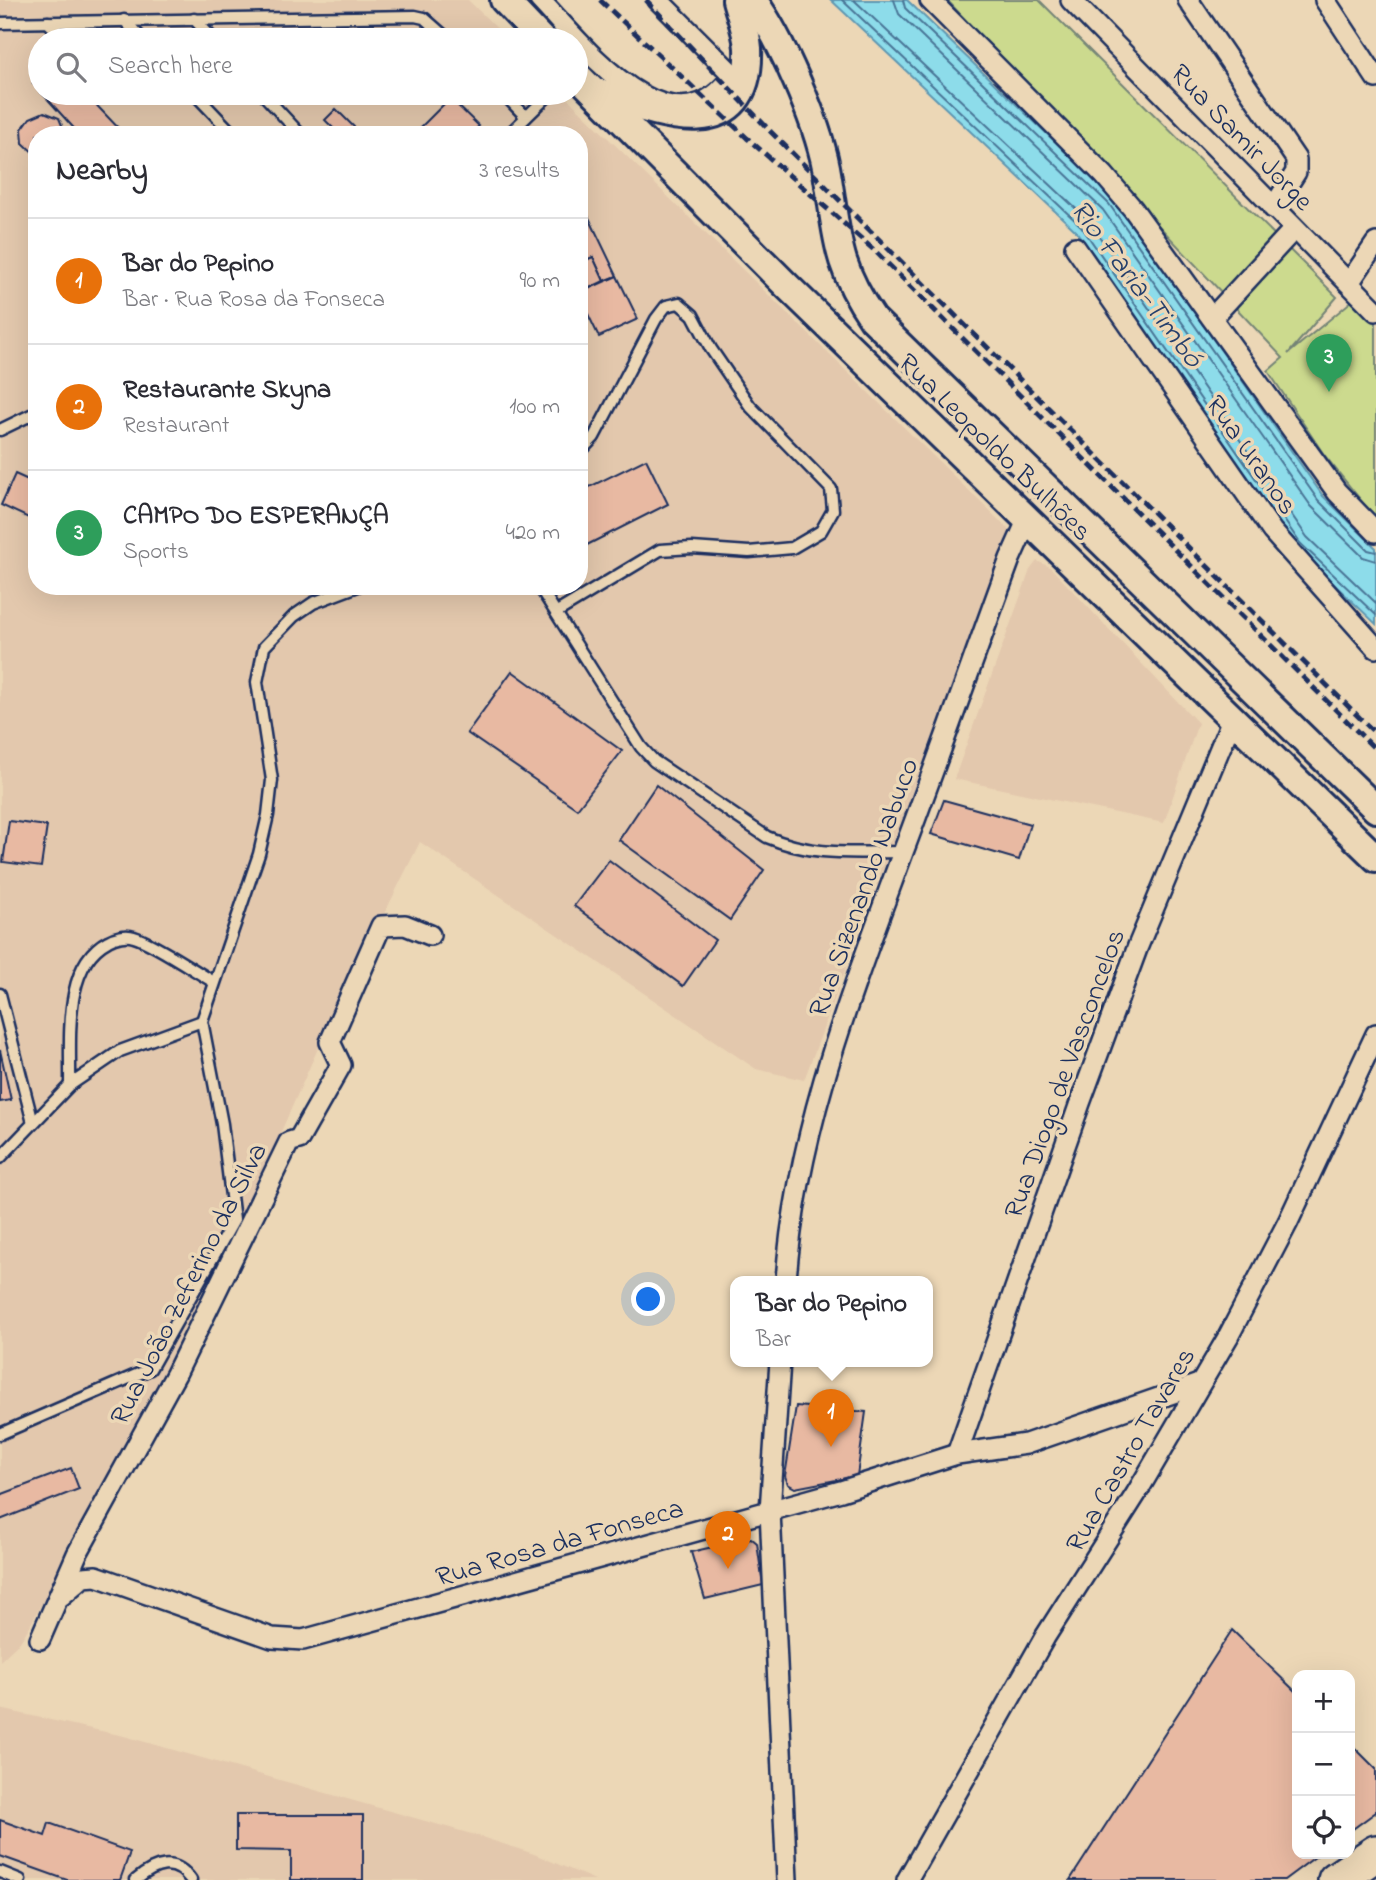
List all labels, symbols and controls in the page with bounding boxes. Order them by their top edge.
search box [28,28,588,105]
icon: search [52,48,90,86]
text: Search here [108,48,233,86]
street label: Rua Samir Jorge [1159,55,1322,222]
text: Nearby [56,150,148,194]
text: 3 results [479,155,560,188]
water label: Rio Faria-Timbó [1058,192,1214,379]
text: Bar do Pepino [123,246,274,284]
text: 1 [75,265,83,298]
text: 90 m [520,265,560,298]
text: Bar · Rua Rosa da Fonseca [123,284,385,317]
pin: 3 [1306,334,1352,392]
street label: Rua Leopoldo Bulhões [887,345,1100,552]
text: Restaurante Skyna [123,372,331,410]
street label: Rua Uranos [1194,388,1306,524]
text: 2 [73,391,85,424]
text: 100 m [509,391,560,424]
text: Restaurant [123,410,230,443]
text: CAMPO DO ESPERANÇA [123,498,389,536]
text: 3 [74,517,84,550]
text: 420 m [506,517,560,550]
text: Sports [123,536,189,569]
street label: Rua Sizenando Nabuco [799,753,931,1023]
street label: Rua Diogo de Vasconcelos [995,924,1138,1224]
street label: Rua João Zeferino da Silva [101,1136,279,1433]
popup [730,1276,933,1367]
your location [631,1282,665,1316]
text: Bar do Pepino [756,1286,907,1324]
text: Bar [756,1324,791,1357]
street label: Rua Castro Tavares [1057,1341,1207,1561]
pin: 1 [808,1389,854,1447]
street label: Rua Rosa da Fonseca [431,1489,689,1599]
pin: 2 [705,1511,751,1569]
map controls [1292,1670,1355,1859]
button: + [1292,1670,1355,1733]
button: − [1292,1733,1355,1796]
button: locate [1292,1796,1355,1859]

